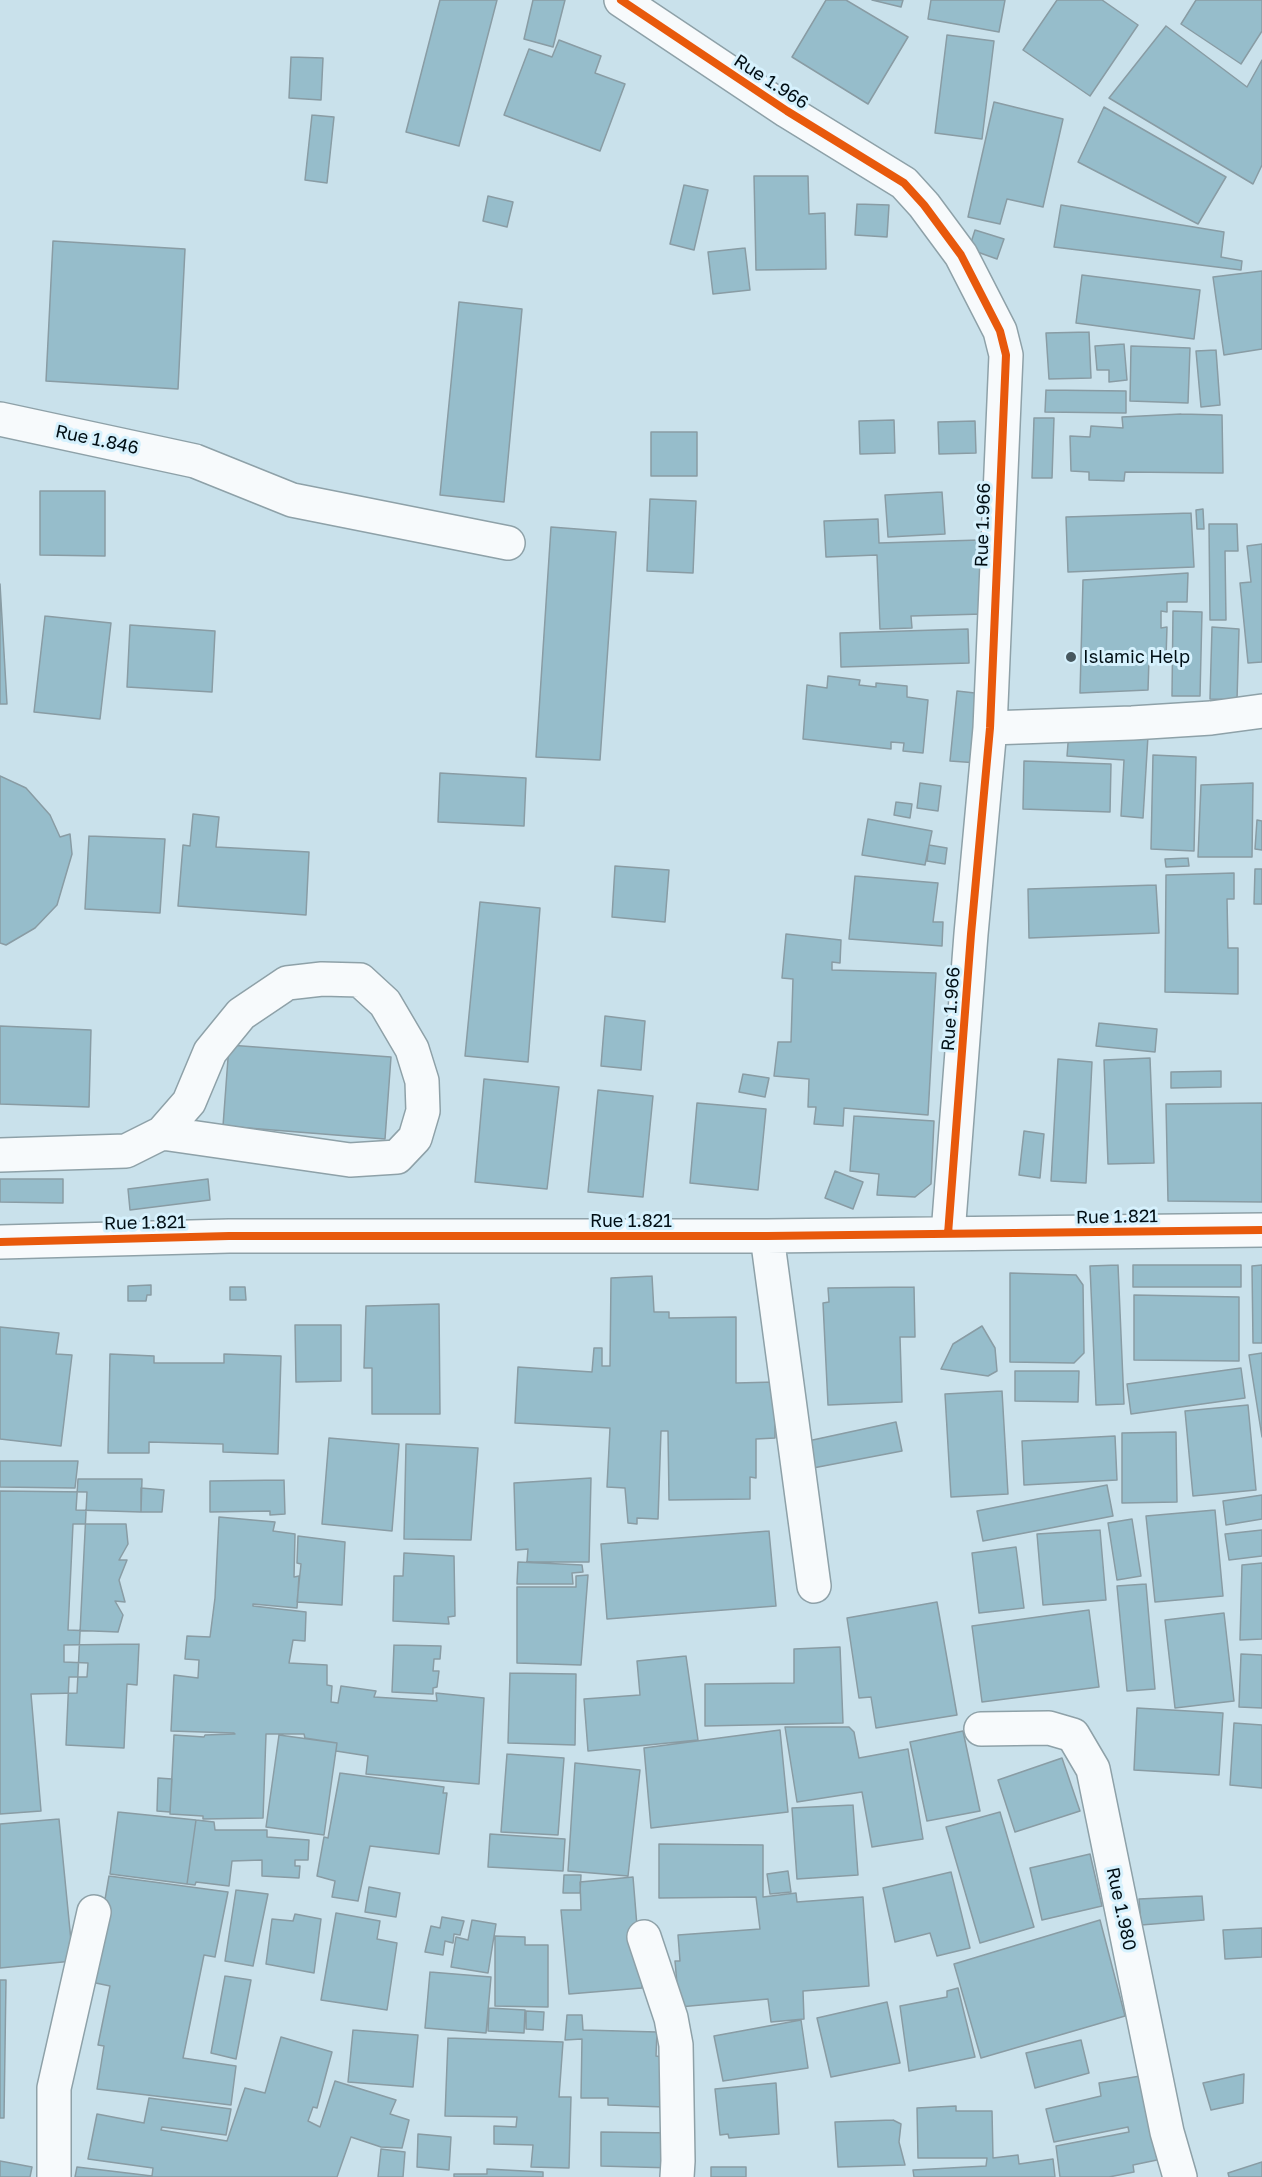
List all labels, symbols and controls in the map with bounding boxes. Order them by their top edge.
street label: Rue 1.966 [730,50,812,114]
street label: Rue 1.846 [53,421,141,459]
street label: Rue 1.966 [971,482,995,568]
place label: Islamic Help [1083,646,1190,668]
marker: Islamic Help [1064,650,1078,664]
street label: Rue 1.966 [937,966,965,1052]
street label: Rue 1.821 [1076,1205,1158,1229]
street label: Rue 1.821 [590,1210,672,1232]
street label: Rue 1.821 [104,1211,186,1235]
street label: Rue 1.980 [1102,1865,1140,1953]

